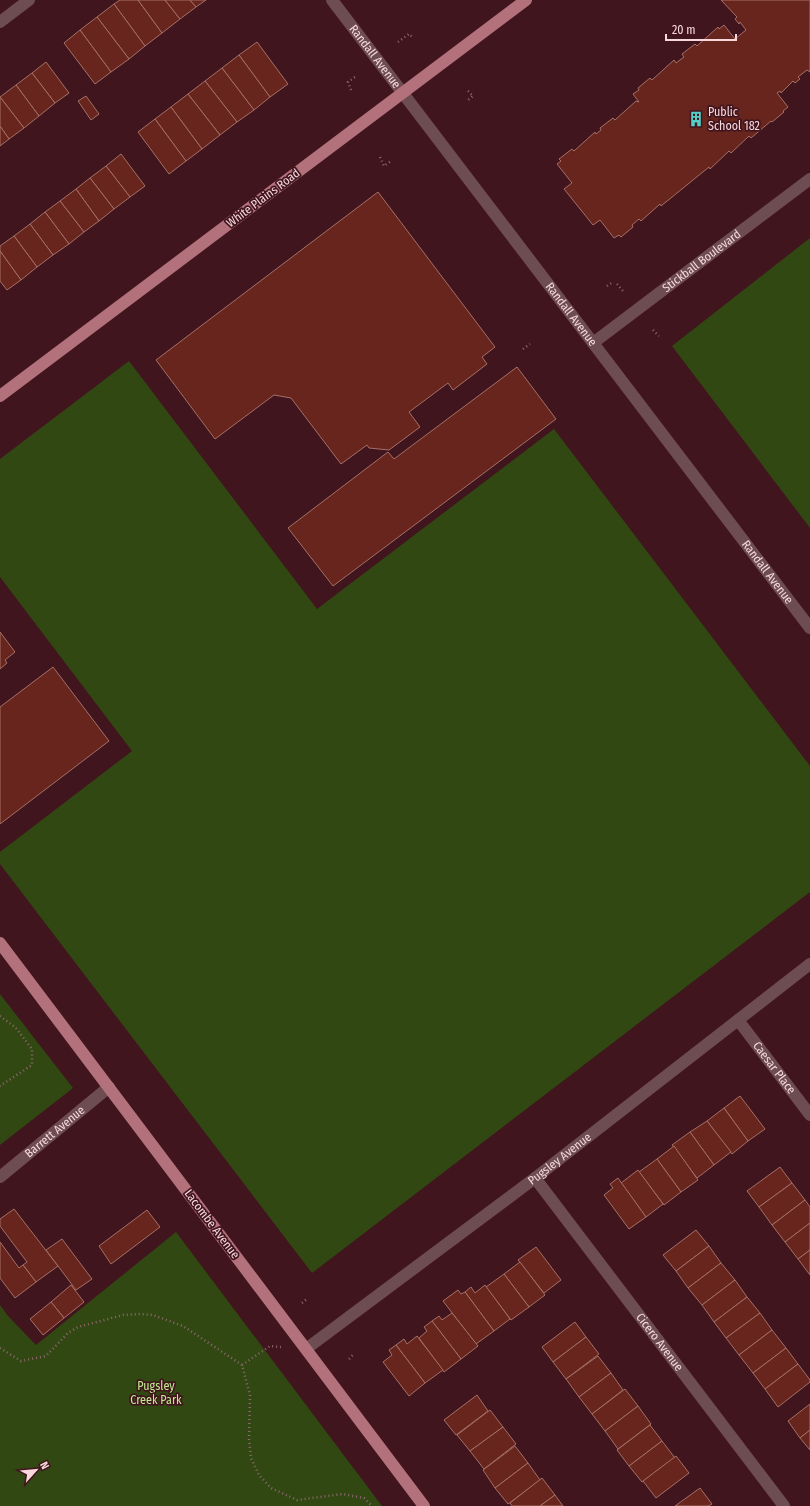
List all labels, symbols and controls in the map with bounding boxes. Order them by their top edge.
scale bar [666,16,736,42]
street label: Randall Avenue [346,22,404,91]
text: 20 m [672,23,696,37]
place label: Public School 182 [708,105,760,133]
building icon: Public School 182 [687,110,705,128]
street label: White Plains Road [224,166,302,230]
street label: Stickball Boulevard [660,227,743,295]
street label: Randall Avenue [543,280,600,349]
street label: Randall Avenue [739,538,796,607]
street label: Caesar Place [750,1039,799,1097]
street label: Barrett Avenue [22,1103,88,1161]
street label: Pugsley Avenue [525,1130,594,1188]
street label: Lacombe Avenue [182,1187,243,1261]
street label: Cicero Avenue [633,1310,686,1374]
park label: Pugsley Creek Park [130,1379,182,1407]
north arrow [16,1450,56,1490]
text: N [37,1460,52,1472]

